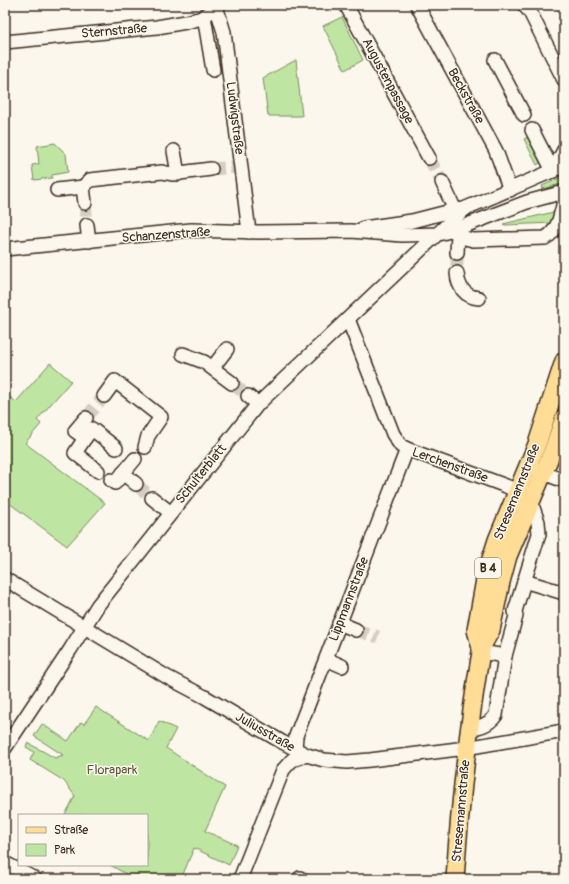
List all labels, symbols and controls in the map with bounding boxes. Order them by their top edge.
street label: Sternstraße [80,20,148,42]
street label: Augustenpassage [359,35,418,127]
street label: Beckstraße [444,65,488,127]
street label: Ludwigstraße [223,81,247,156]
street label: Schanzenstraße [121,224,211,246]
street label: Schulterblatt [172,440,230,507]
street label: Stresemannstraße [490,441,544,543]
street label: Lerchenstraße [410,444,491,486]
street label: Lippmannstraße [326,554,373,643]
road number: B 4 [475,558,501,578]
street label: Juliusstraße [233,709,298,756]
street label: Stresemannstraße [449,759,473,863]
park label: Florapark [87,762,138,778]
legend [18,814,148,866]
text: Straße [54,823,88,838]
text: Park [54,843,75,858]

